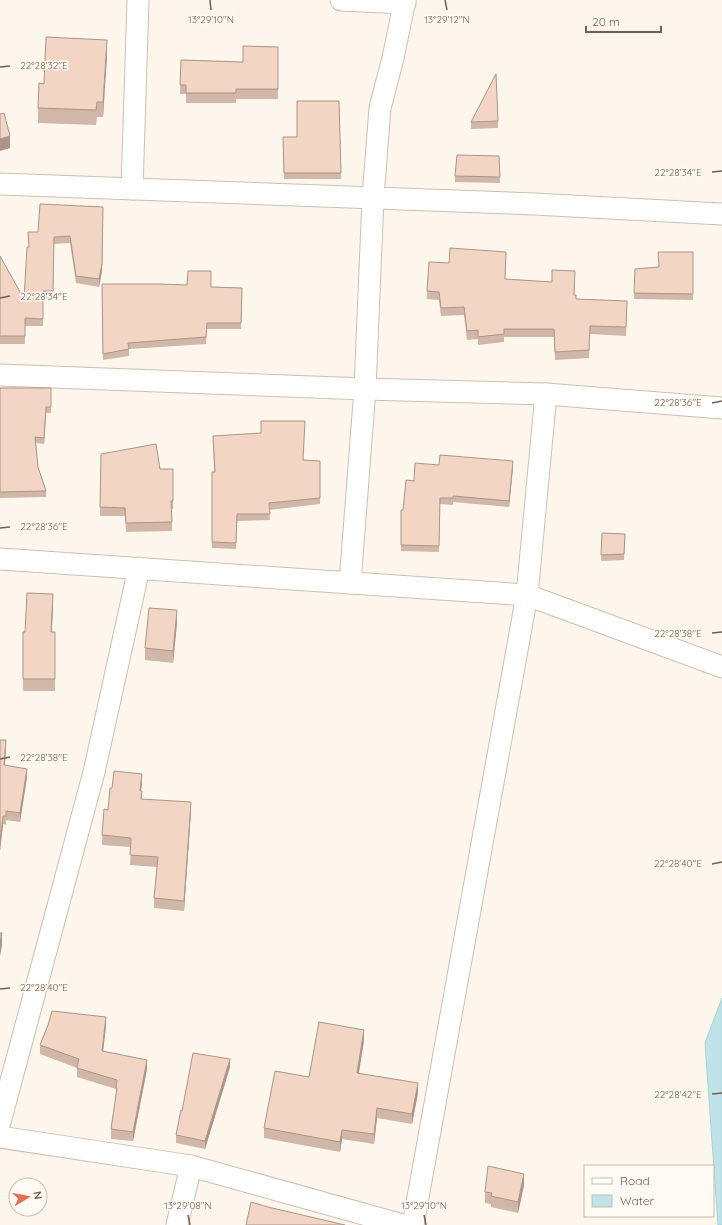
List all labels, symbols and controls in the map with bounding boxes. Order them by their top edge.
scale bar [586,8,661,34]
text: 13°29'10"N [188,13,234,26]
text: 13°29'12"N [424,13,470,26]
text: 20 m [592,14,620,29]
text: 22°28'32"E [20,59,68,72]
text: 22°28'34"E [654,166,702,179]
text: 22°28'34"E [20,290,68,303]
text: 22°28'36"E [654,396,702,409]
text: 22°28'36"E [20,520,68,533]
text: 22°28'38"E [654,627,702,640]
text: 22°28'38"E [20,751,68,764]
text: 22°28'40"E [654,857,702,870]
text: 22°28'40"E [20,981,68,994]
text: 22°28'42"E [654,1088,702,1101]
legend [584,1165,714,1217]
text: Road [620,1173,650,1188]
north arrow [8,1177,48,1217]
text: N [30,1190,45,1200]
text: Water [620,1193,655,1208]
text: 13°29'08"N [164,1199,212,1212]
text: 13°29'10"N [401,1199,447,1212]

